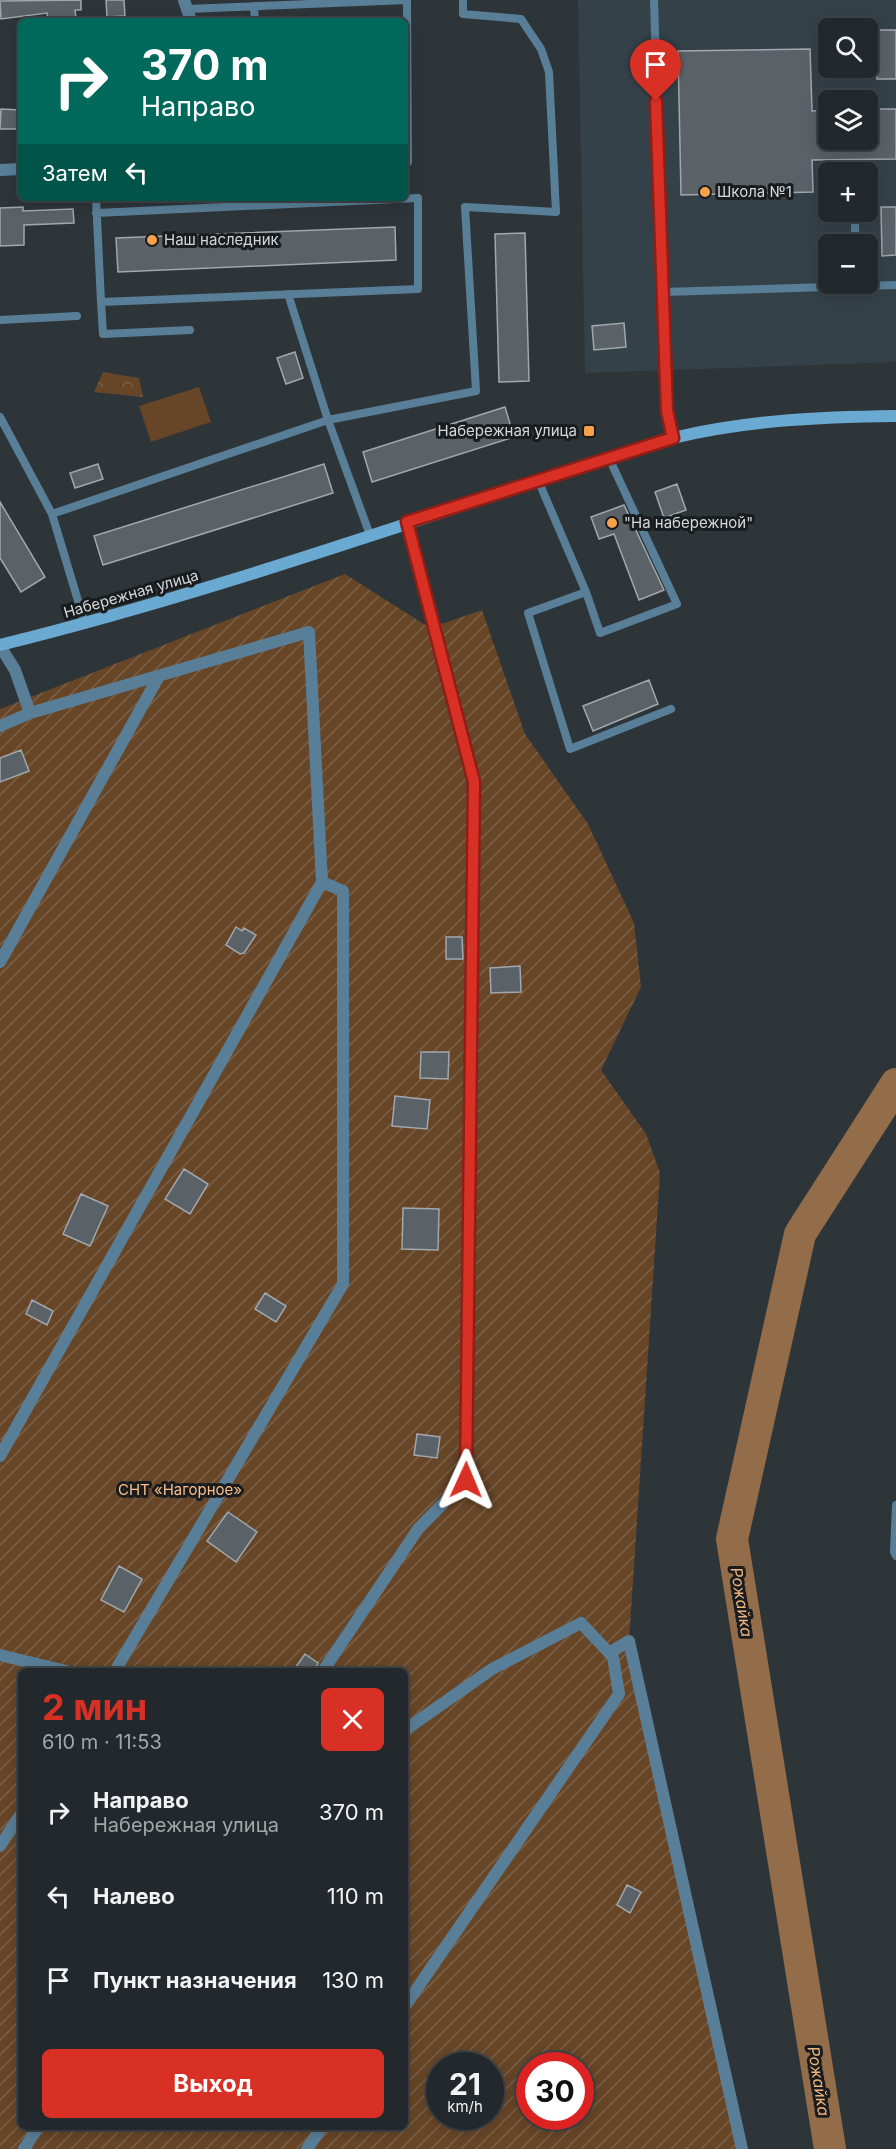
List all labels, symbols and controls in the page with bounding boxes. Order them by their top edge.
map controls [818,18,878,294]
button: search [818,18,878,78]
text: 370 m [141,39,268,90]
pin [630,39,681,101]
icon: right [42,42,120,120]
icon: arrive [639,48,672,81]
text: Направо [141,90,256,123]
button: layers [818,90,878,150]
icon: left [120,156,153,189]
text: Затем [42,160,108,186]
button: + [818,162,878,222]
place label: Школа №1 [717,182,792,201]
marker: Школа №1 [698,185,712,199]
place label: Наш наследник [164,230,279,249]
marker: Наш наследник [145,233,159,247]
button: − [818,234,878,294]
place label: Набережная улица [438,421,577,440]
marker: Набережная улица [582,424,596,438]
place label: "На набережной" [624,513,753,532]
marker: "На набережной" [605,516,619,530]
street label: Набережная улица [61,565,200,622]
position arrow [434,1448,498,1512]
park label: СНТ «Нагорное» [118,1480,242,1499]
water label: Рожайка [727,1566,757,1638]
text: 2 мин [42,1685,147,1729]
button: close [321,1688,384,1751]
text: 610 m · 11:53 [42,1730,162,1754]
text: Направо [93,1787,189,1813]
icon: right [42,1796,75,1829]
text: 370 m [319,1799,384,1825]
text: Набережная улица [93,1813,279,1837]
icon: left [42,1880,75,1913]
text: Налево [93,1883,175,1909]
text: 110 m [327,1883,384,1909]
icon: arrive [42,1964,75,1997]
text: Пункт назначения [93,1967,297,1993]
text: 130 m [322,1967,384,1993]
water label: Рожайка [804,2045,834,2117]
button: Выход [42,2049,384,2118]
speed limit sign: 30 [516,2052,594,2130]
text: 21 [449,2066,481,2102]
text: km/h [447,2097,483,2116]

